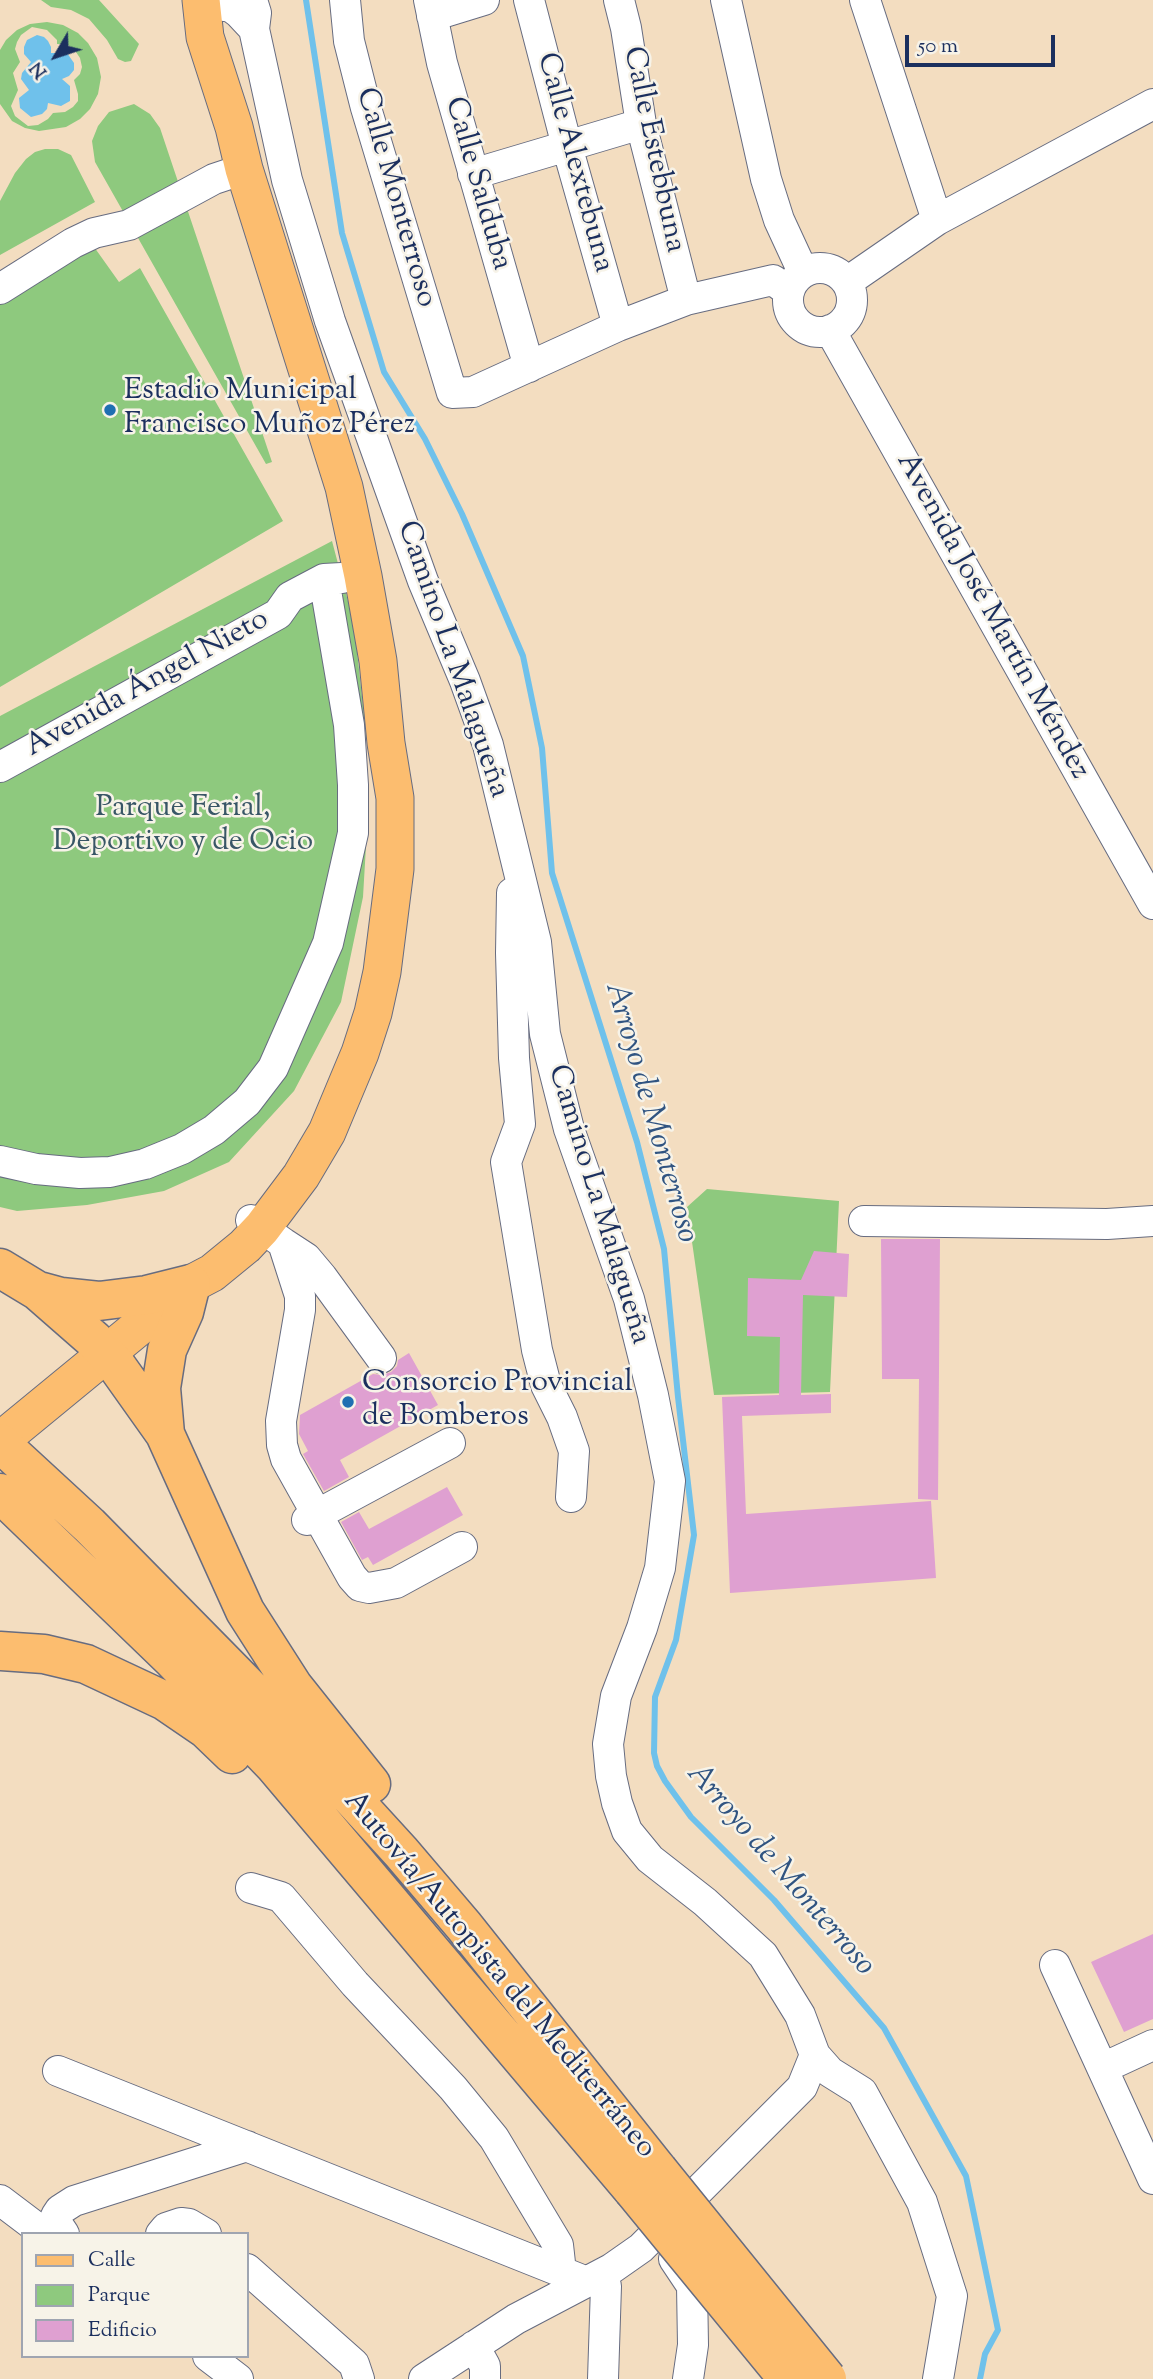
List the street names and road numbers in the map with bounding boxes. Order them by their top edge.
street label: Calle Estebbuna [613,44,691,256]
street label: Calle Alextebuna [526,49,620,277]
street label: Calle Monterroso [345,84,443,312]
street label: Calle Salduba [434,93,518,275]
street label: Avenida José Martín Méndez [886,447,1096,787]
street label: Camino La Malagueña [387,517,515,803]
street label: Avenida Ángel Nieto [20,603,276,767]
street label: Camino La Malagueña [537,1061,657,1349]
street label: Autovía/Autopista del Mediterráneo [334,1785,662,2167]

